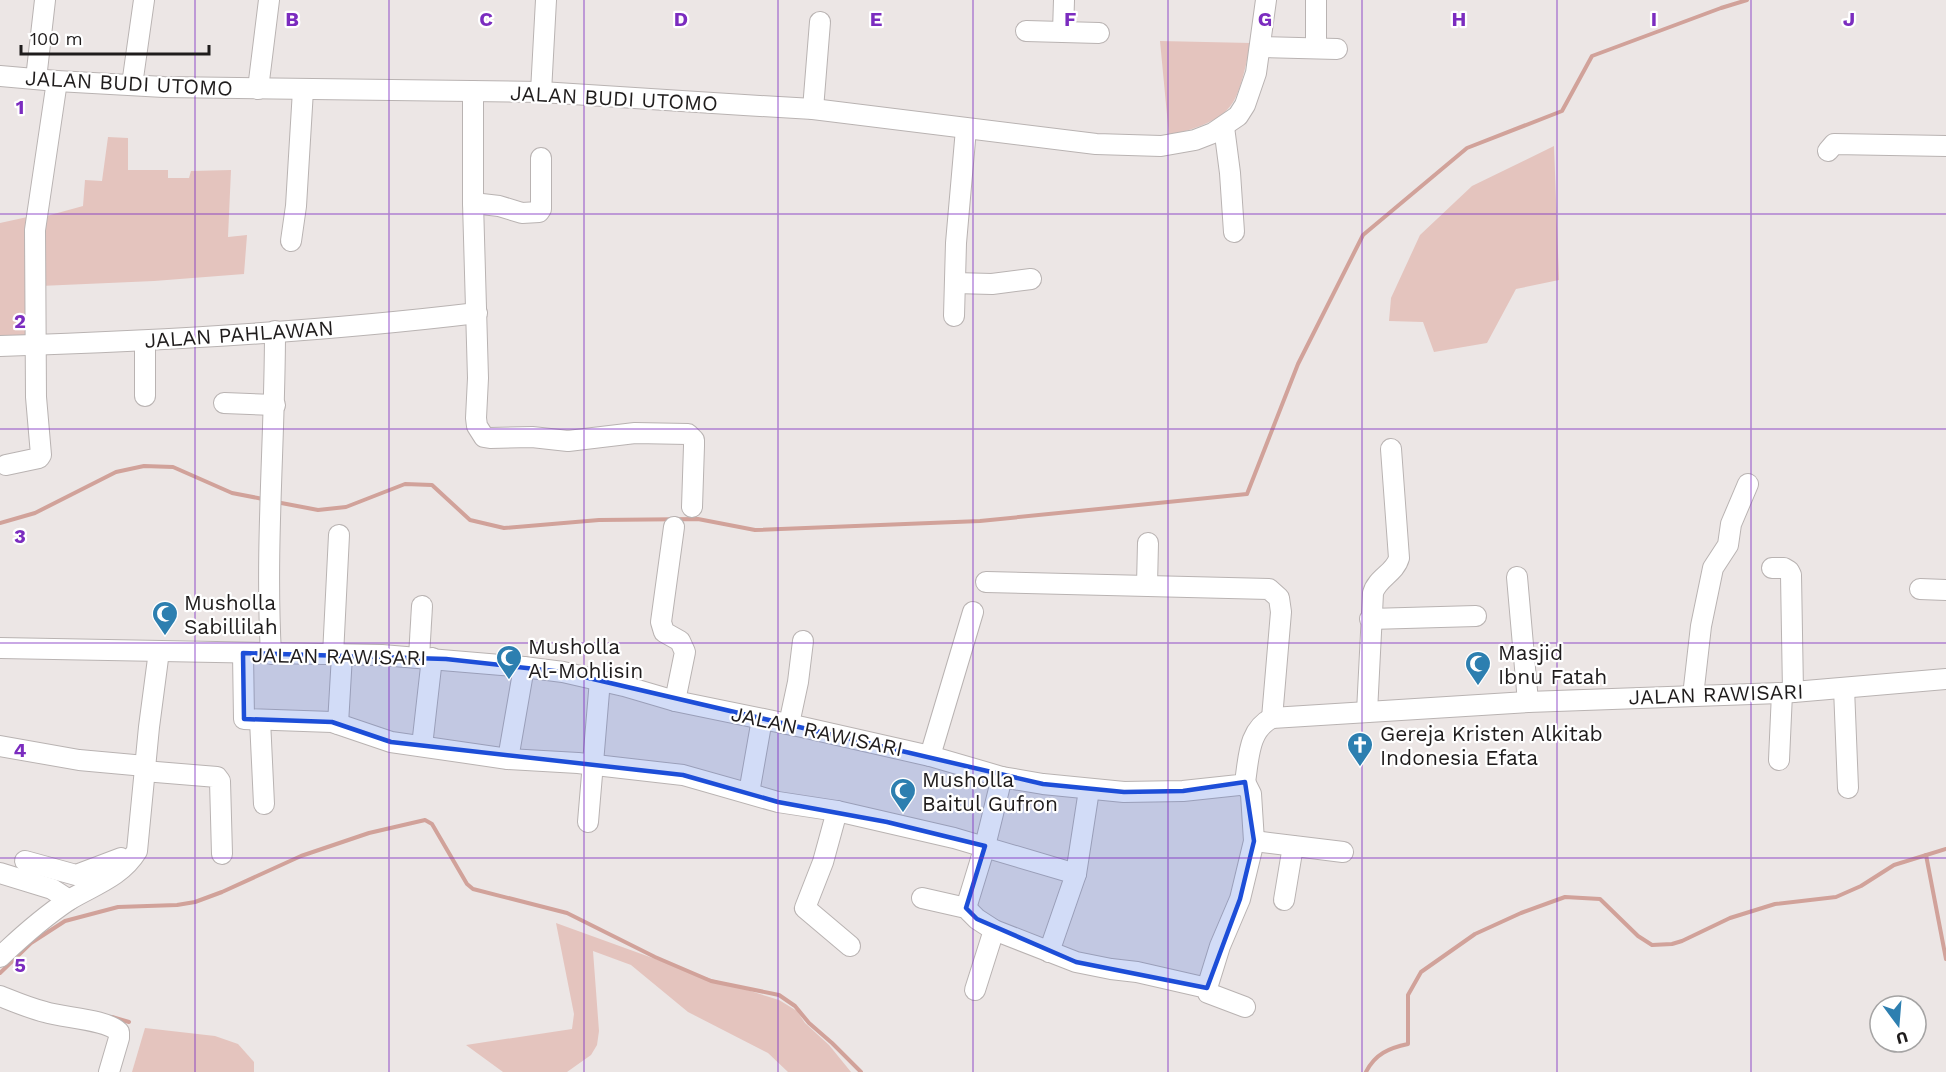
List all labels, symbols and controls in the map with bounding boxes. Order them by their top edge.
text: B [285,7,299,31]
text: C [479,7,493,31]
text: D [674,7,688,31]
text: E [870,7,882,31]
text: F [1064,7,1076,31]
text: G [1258,7,1272,31]
text: H [1452,7,1466,31]
text: I [1651,7,1657,31]
text: J [1843,7,1855,31]
scale bar [21,18,208,56]
text: 100 m [30,28,83,49]
street label: JALAN BUDI UTOMO [25,65,233,101]
street label: JALAN BUDI UTOMO [510,80,718,116]
text: 1 [16,95,24,119]
text: 2 [14,309,26,333]
street label: JALAN PAHLAWAN [144,315,334,353]
text: 3 [14,524,26,548]
place label: Musholla Sabillilah [184,590,278,639]
mosque icon: Musholla Sabillilah [150,599,180,637]
place label: Musholla Al-Mohlisin [528,634,643,683]
place label: Masjid Ibnu Fatah [1498,640,1607,689]
street label: JALAN RAWISARI [251,642,427,670]
mosque icon: Musholla Al-Mohlisin [494,643,524,681]
mosque icon: Masjid Ibnu Fatah [1463,649,1493,687]
street label: JALAN RAWISARI [1628,678,1804,710]
street label: JALAN RAWISARI [729,701,905,761]
place label: Gereja Kristen Alkitab Indonesia Efata [1380,721,1603,770]
church icon: Gereja Kristen Alkitab Indonesia Efata [1345,730,1375,768]
text: 4 [14,738,27,762]
place label: Musholla Baitul Gufron [922,767,1058,816]
mosque icon: Musholla Baitul Gufron [888,776,918,814]
text: 5 [14,953,26,977]
north arrow [1868,994,1928,1054]
text: U [1894,1027,1910,1049]

